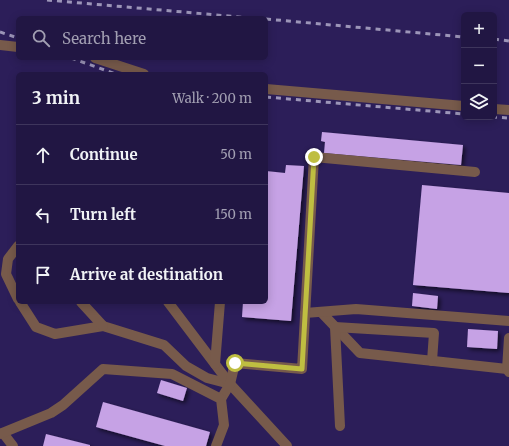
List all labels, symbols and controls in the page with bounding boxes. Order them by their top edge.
map controls [461,12,497,120]
button: + [461,12,497,48]
search box [16,16,268,60]
icon: search [30,27,52,49]
text: Search here [62,29,146,48]
button: − [461,48,497,84]
button: layers [461,84,497,120]
text: 3 min [32,87,80,109]
text: Walk · 200 m [172,90,252,107]
icon: ahead [32,144,54,166]
text: Continue [70,145,138,164]
text: 50 m [220,146,252,163]
route end [305,148,323,166]
icon: left [32,204,54,226]
text: Turn left [70,205,136,224]
text: 150 m [215,206,252,223]
icon: arrive [32,264,54,286]
text: Arrive at destination [70,265,223,284]
route start [226,354,244,372]

